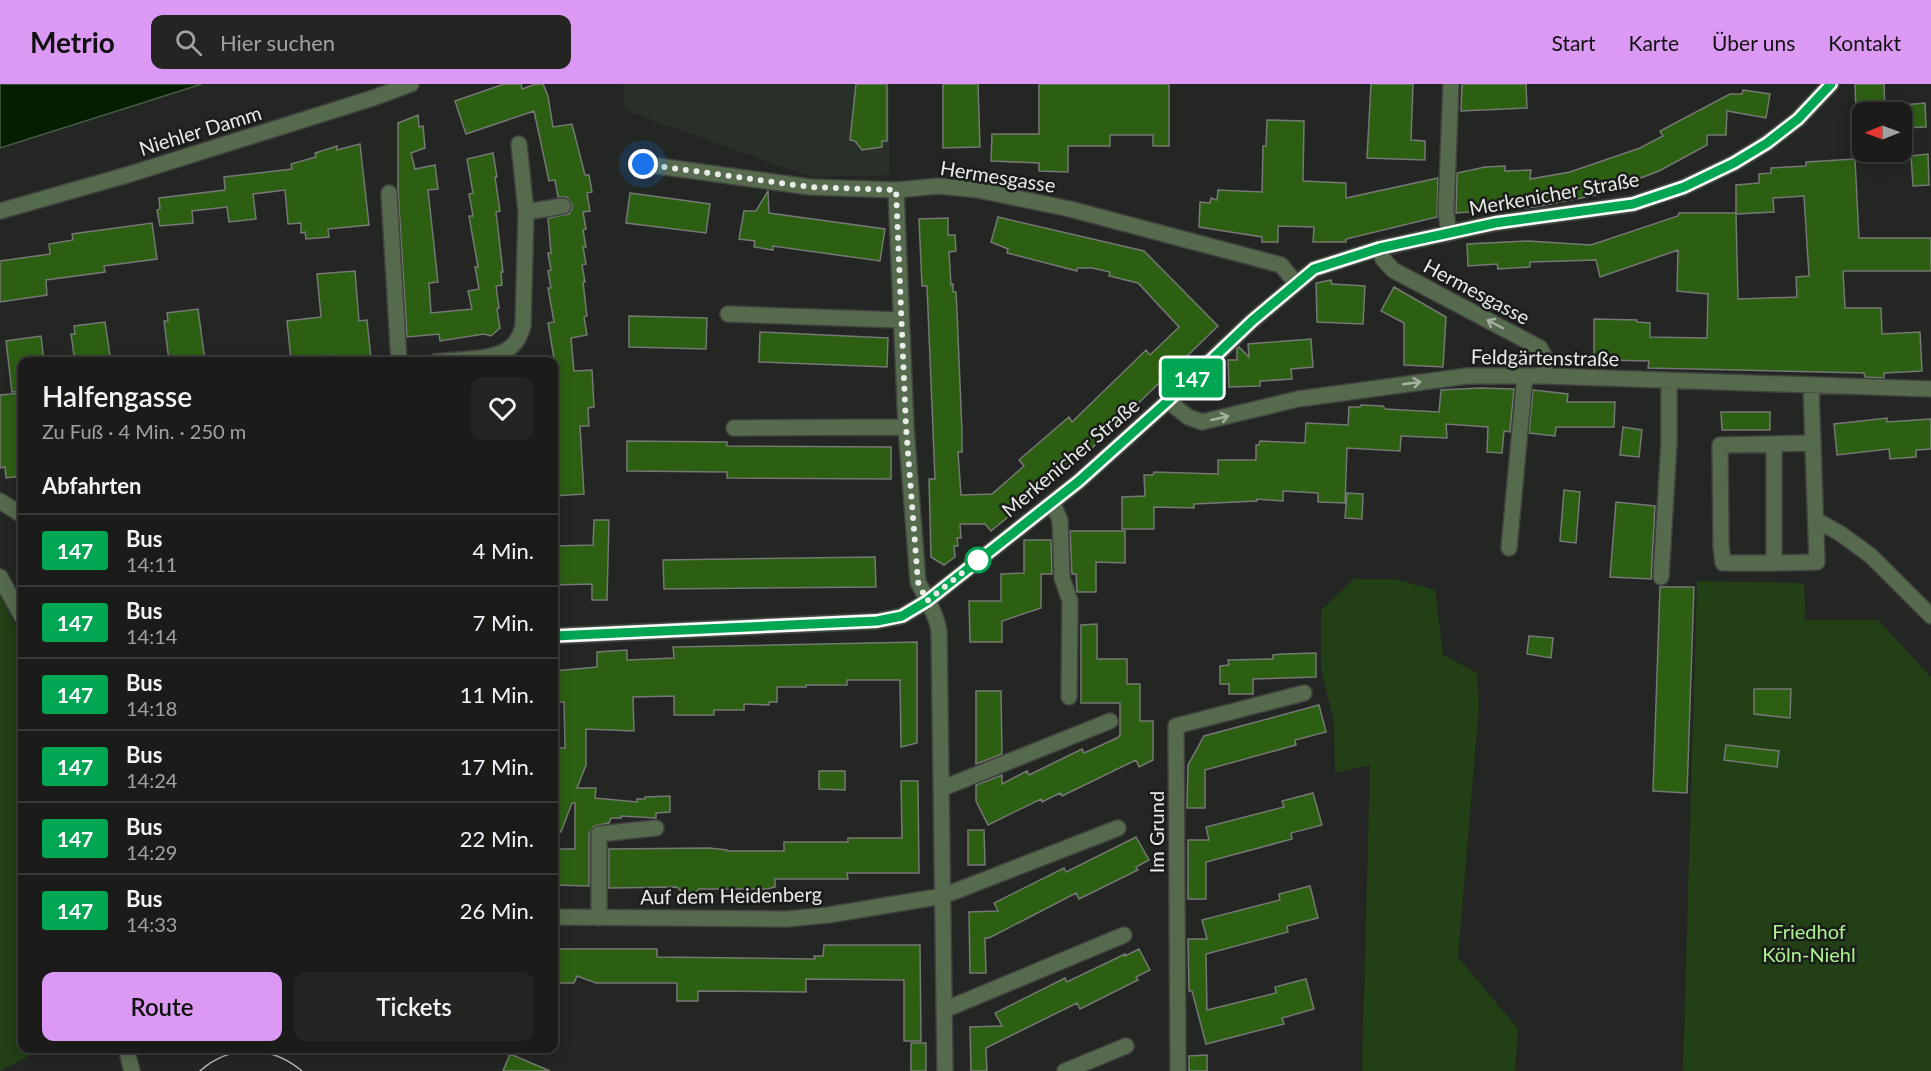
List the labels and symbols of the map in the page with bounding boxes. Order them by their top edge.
street label: Niehler Damm [136,100,264,160]
north arrow [1852,102,1912,162]
your location [628,149,658,179]
street label: Hermesgasse [939,155,1057,197]
street label: Merkenicher Straße [1467,166,1641,220]
street label: Hermesgasse [1420,253,1534,329]
one-way arrow [1487,318,1505,330]
street label: Feldgärtenstraße [1471,344,1619,370]
line badge: 147 [1158,358,1226,398]
one-way arrow [1401,378,1421,389]
street label: Merkenicher Straße [996,392,1144,522]
one-way arrow [1210,411,1229,423]
unlabelled marker [965,547,991,573]
street label: Im Grund [1144,791,1168,873]
street label: Auf dem Heidenberg [640,881,822,909]
park label: Friedhof Köln-Niehl [1762,919,1856,966]

